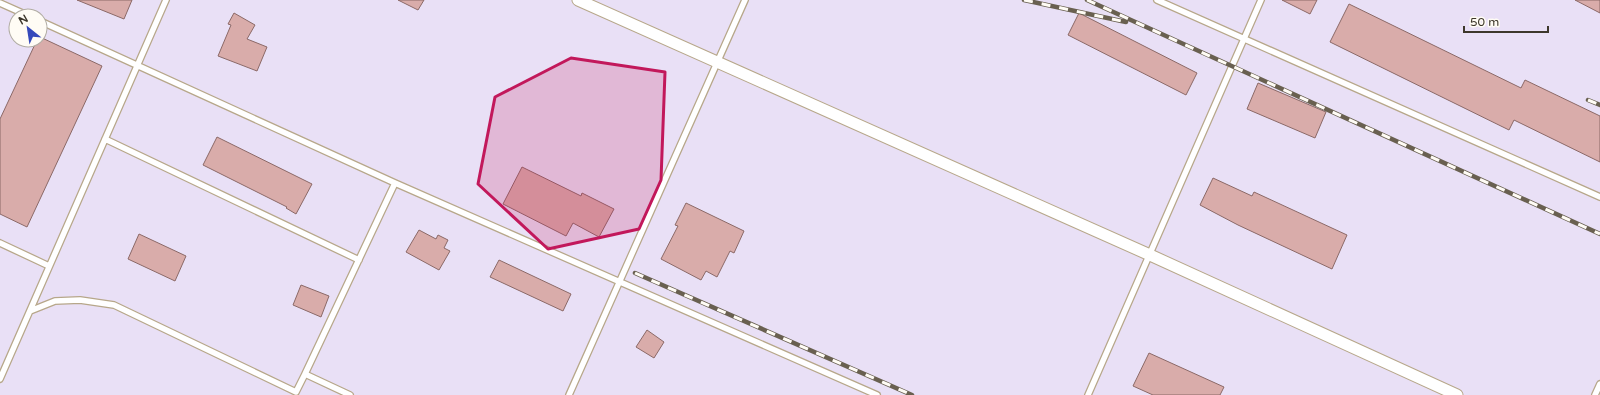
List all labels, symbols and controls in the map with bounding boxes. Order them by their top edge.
north arrow [8,8,48,48]
scale bar [1464,8,1548,34]
text: N [16,12,30,28]
text: 50 m [1470,15,1499,29]

